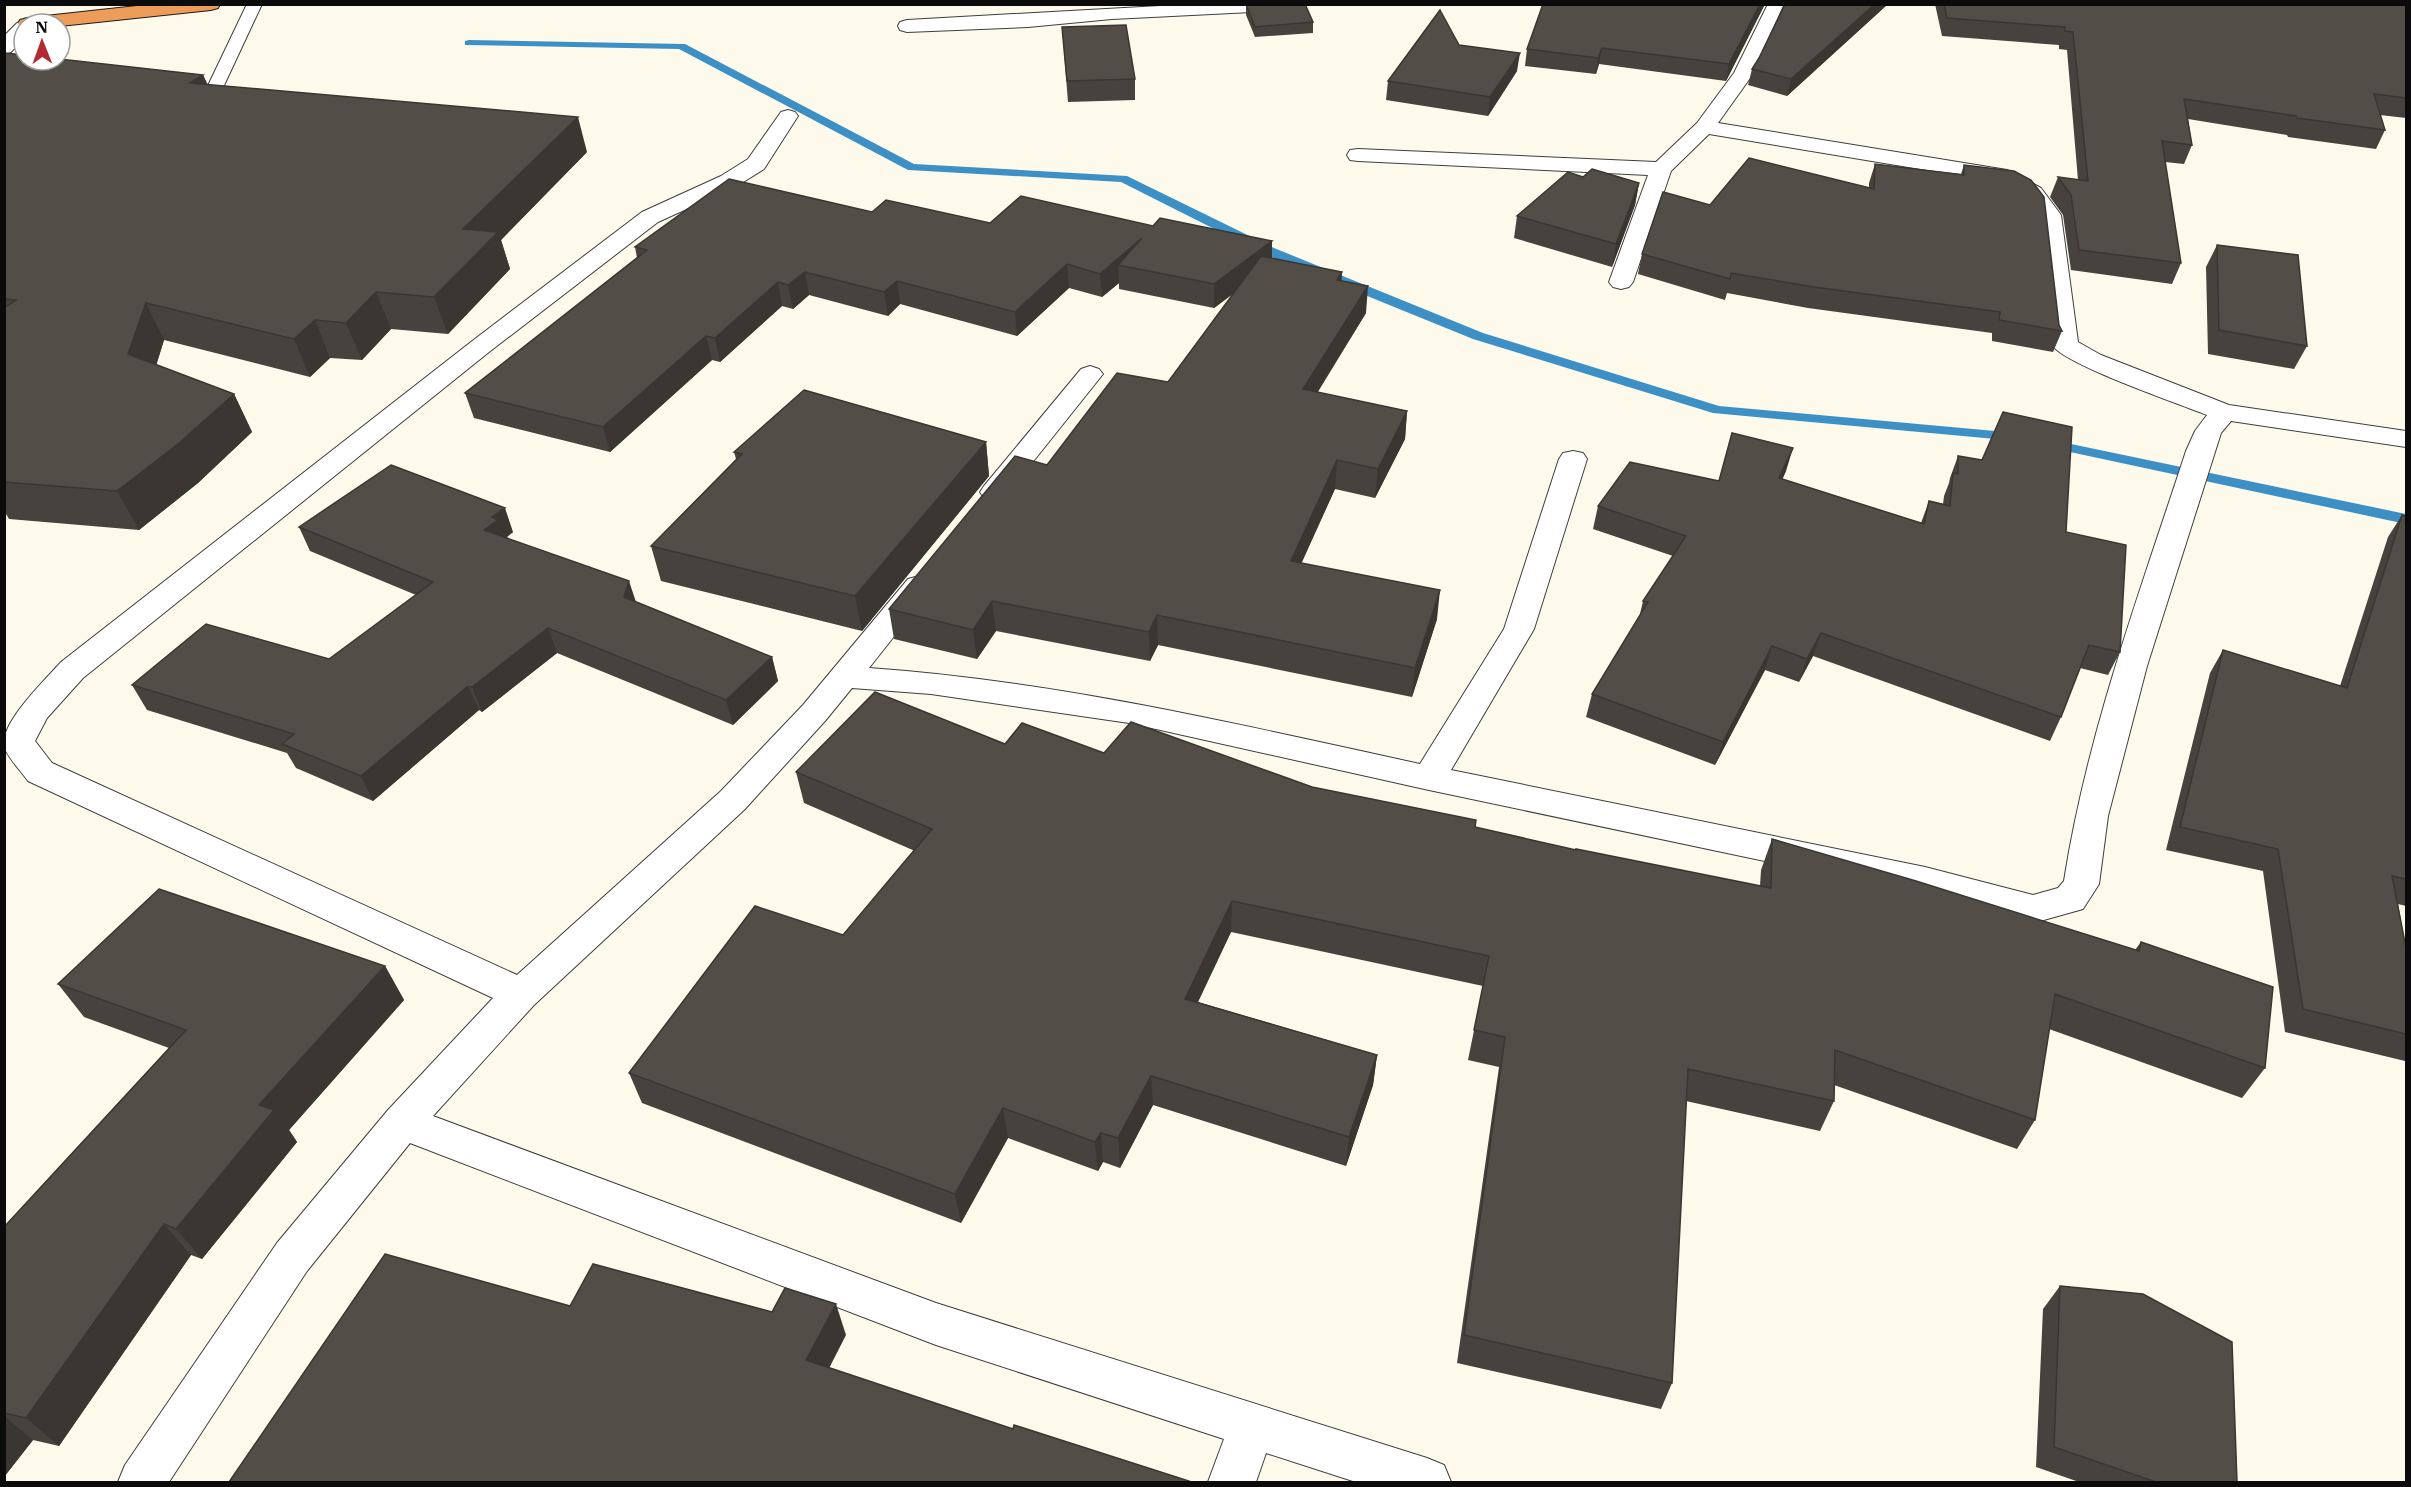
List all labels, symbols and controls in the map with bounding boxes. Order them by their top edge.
north arrow [12,12,72,72]
text: N [35,17,48,37]

